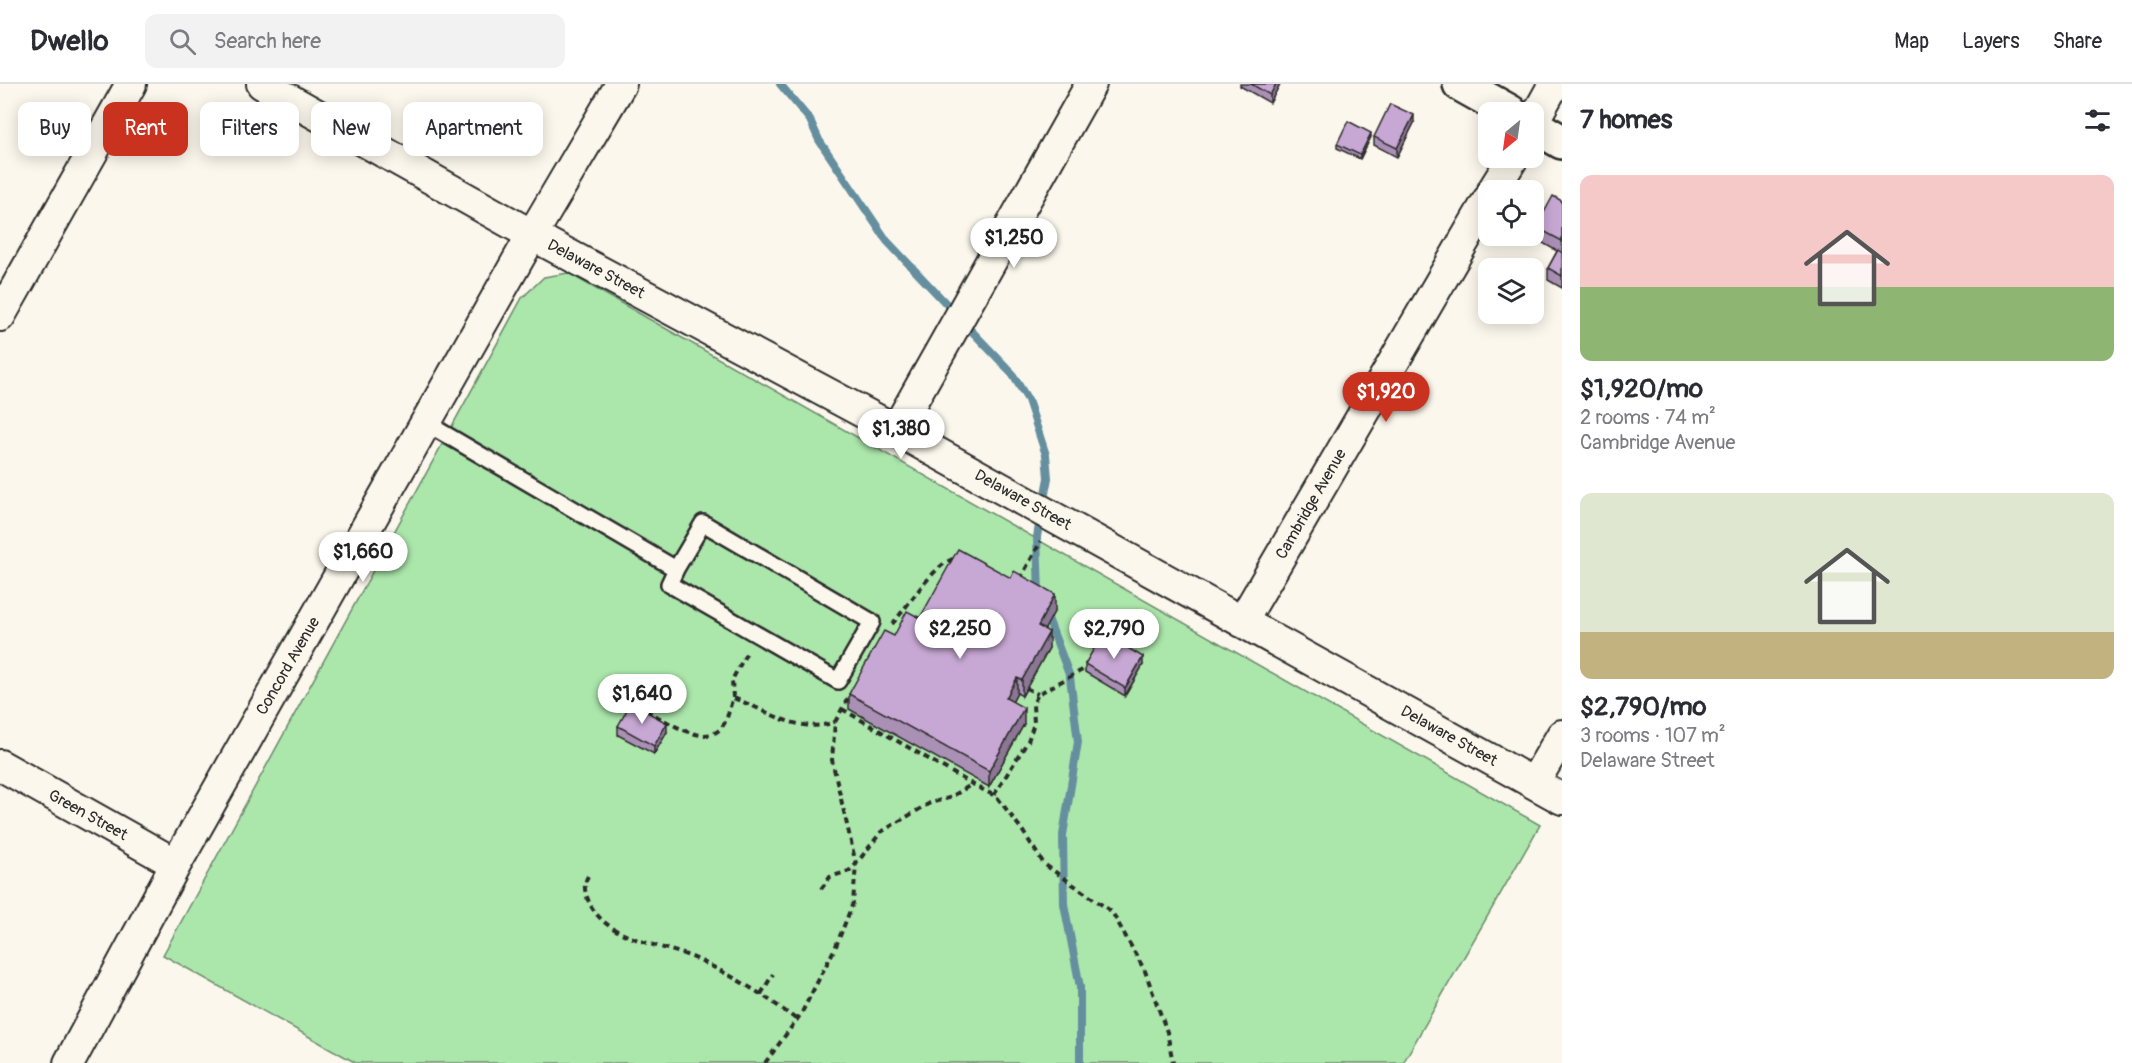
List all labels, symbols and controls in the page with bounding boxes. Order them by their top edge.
search box [145,14,565,68]
text: Dwello [30,24,109,59]
icon: search [166,25,199,58]
text: Search here [214,27,321,55]
text: Map [1894,28,1929,55]
text: Layers [1962,28,2020,55]
text: Share [2053,28,2102,55]
chip: Buy [18,102,91,156]
chip: Rent [103,102,188,156]
chip: Filters [200,102,299,156]
chip: New [311,102,391,156]
chip: Apartment [403,102,543,156]
north arrow [1478,102,1544,168]
map controls [1478,102,1544,324]
text: 7 homes [1580,104,1672,136]
icon: filters [2081,104,2114,137]
button: locate [1478,180,1544,246]
icon: home [1793,214,1901,322]
pin: $1,250 [965,218,1063,269]
text: $1,250 [984,225,1044,250]
street label: Delaware Street [544,235,649,303]
button: layers [1478,258,1544,324]
pin: $1,920 [1337,372,1435,423]
text: $1,920/mo [1580,373,1703,405]
text: $1,920 [1357,379,1415,404]
text: 2 rooms · 74 m² [1580,405,1716,430]
pin: $1,380 [852,409,950,460]
text: $1,380 [872,416,930,441]
text: Cambridge Avenue [1580,430,1735,455]
street label: Cambridge Avenue [1271,445,1351,563]
street label: Delaware Street [971,465,1075,535]
pin: $1,660 [314,532,412,583]
icon: home [1793,532,1901,640]
text: $1,660 [333,539,393,564]
pin: $2,250 [911,609,1009,660]
pin: $2,790 [1065,609,1163,660]
street label: Concord Avenue [252,613,324,719]
text: $2,250 [929,616,991,641]
text: $2,790 [1083,616,1145,641]
pin: $1,640 [593,674,691,725]
text: $1,640 [612,681,672,706]
text: $2,790/mo [1580,691,1707,723]
street label: Delaware Street [1397,701,1501,771]
text: 3 rooms · 107 m² [1580,723,1726,748]
text: Delaware Street [1580,748,1714,773]
street label: Green Street [45,785,132,845]

